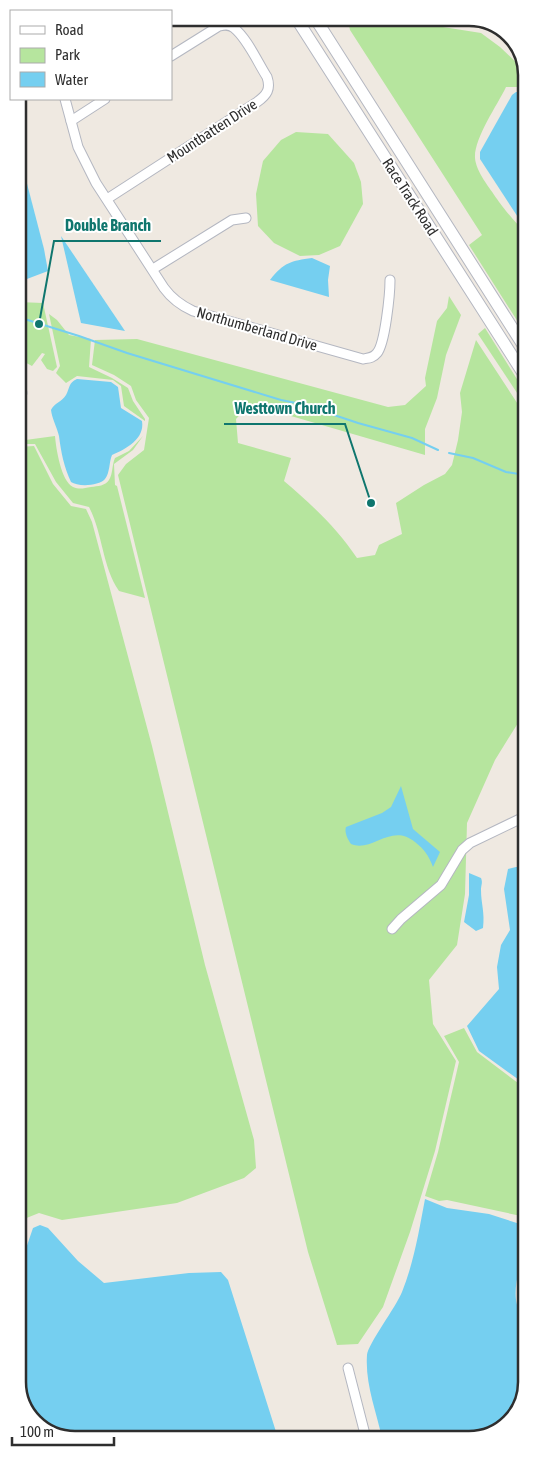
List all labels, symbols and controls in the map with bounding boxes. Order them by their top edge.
legend [10,10,172,100]
text: Road [55,21,84,38]
text: Park [55,46,80,63]
text: Water [55,71,88,88]
street label: Mountbatten Drive [164,95,260,166]
street label: Race Track Road [379,155,442,238]
callout: Double Branch [54,210,161,241]
text: Double Branch [65,216,151,234]
street label: Northumberland Drive [195,303,320,354]
callout: Westtown Church [224,393,345,424]
text: Westtown Church [233,399,336,417]
scale bar [12,1414,115,1446]
text: 100 m [20,1423,54,1440]

